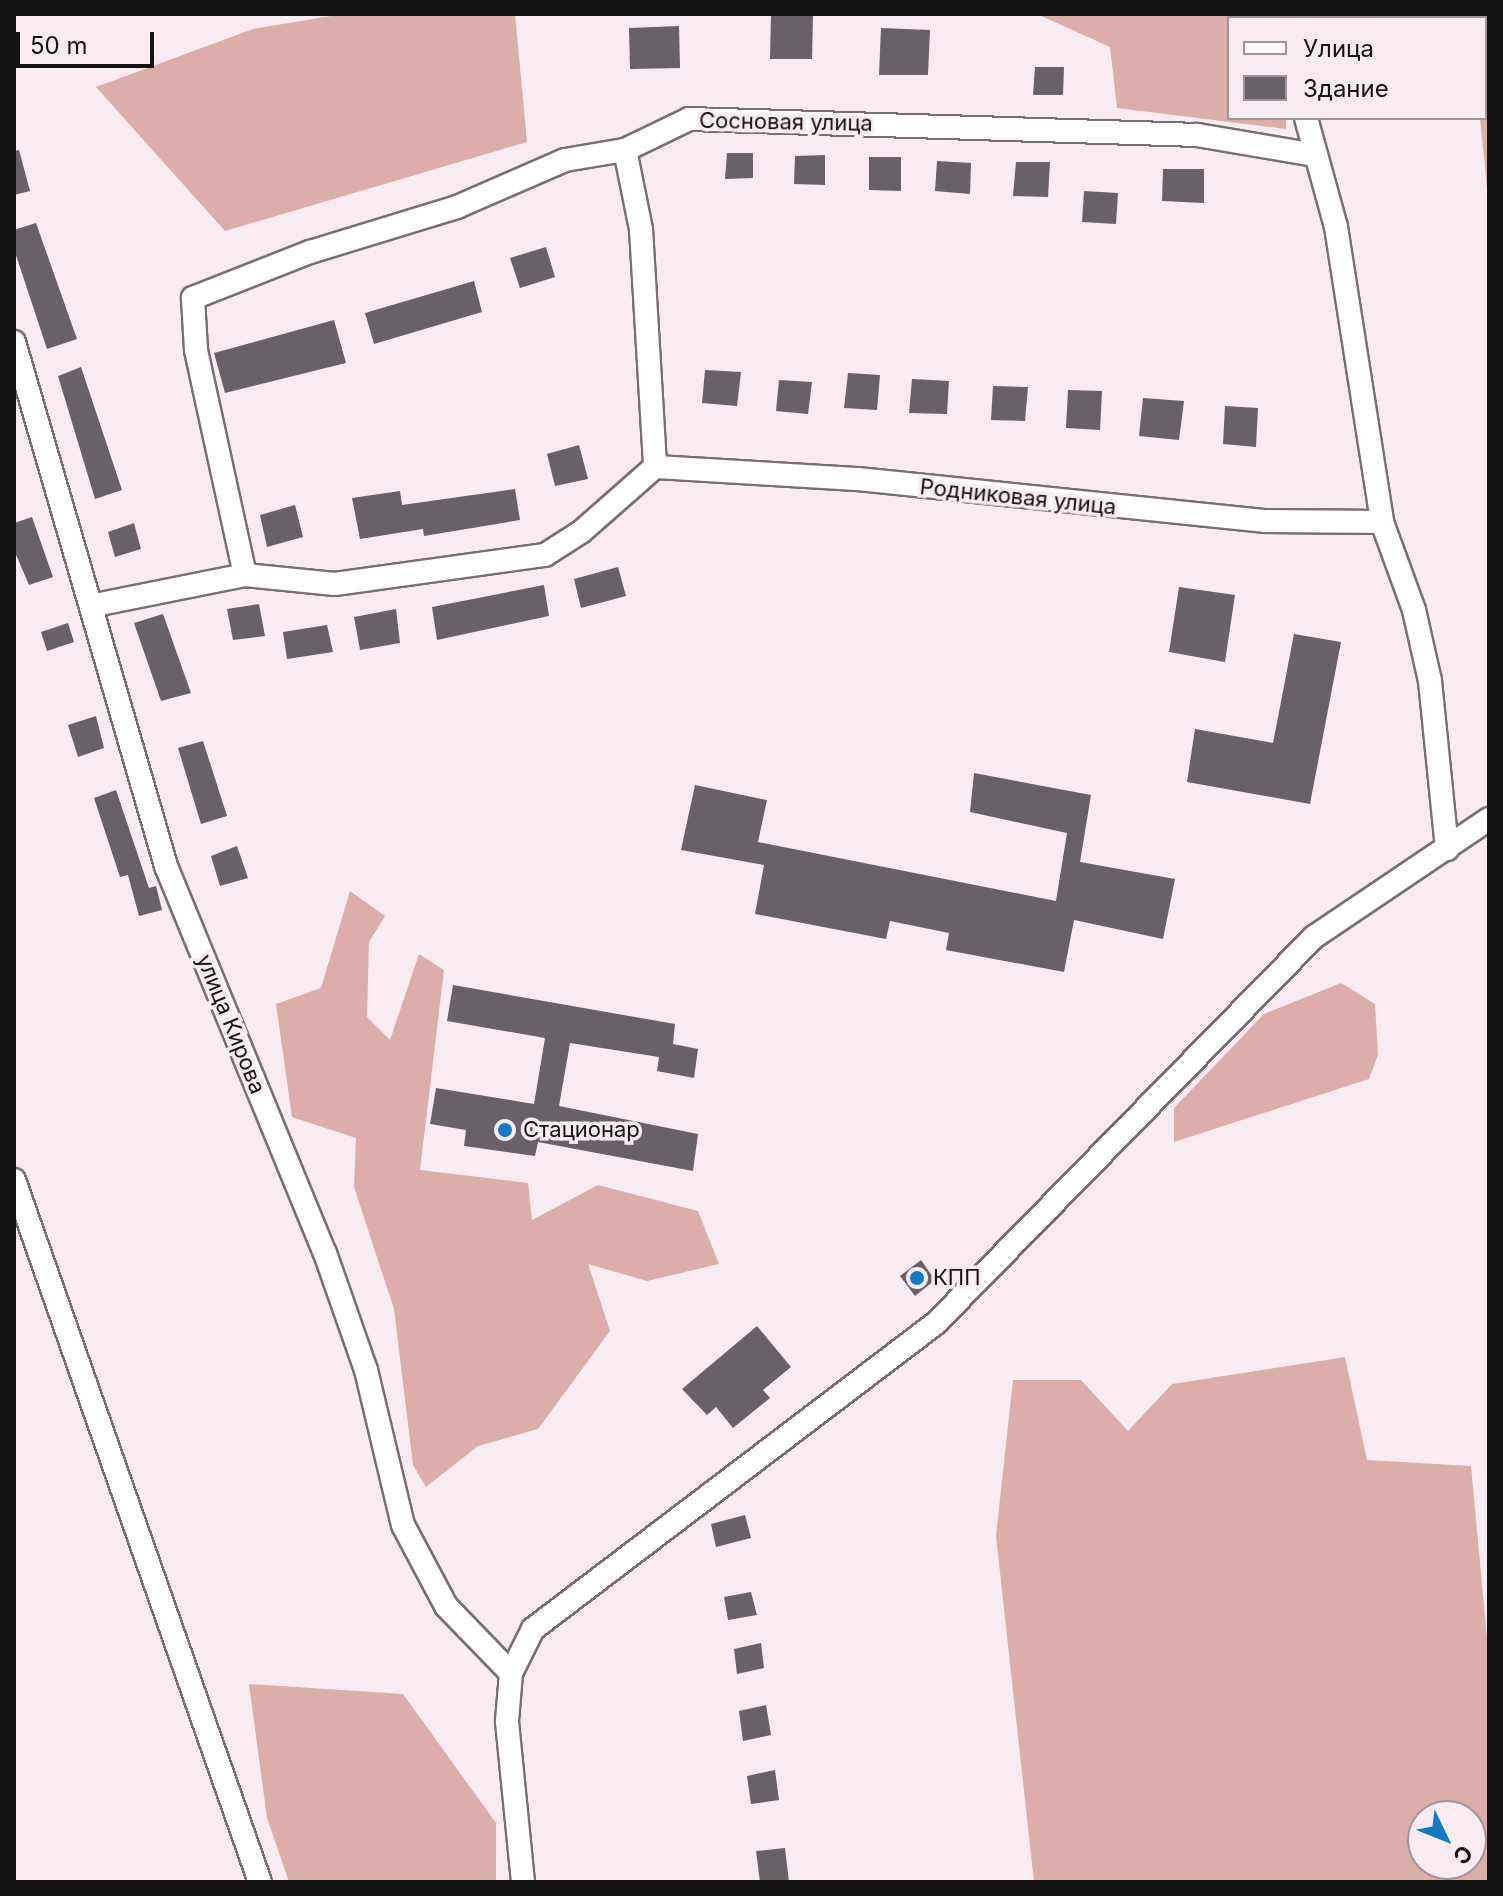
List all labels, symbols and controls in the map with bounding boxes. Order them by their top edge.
scale bar [20,16,158,66]
legend [1227,16,1487,120]
text: 50 m [30,31,88,60]
text: Улица [1303,34,1374,63]
text: Здание [1303,74,1389,103]
street label: Сосновая улица [699,107,873,137]
street label: Родниковая улица [919,474,1117,520]
street label: улица Кирова [191,950,271,1098]
place label: Стационар [523,1117,640,1143]
marker: Стационар [494,1119,516,1141]
place label: КПП [933,1265,980,1291]
marker: КПП [908,1269,926,1287]
north arrow [1407,1800,1487,1880]
text: С [1448,1840,1478,1870]

